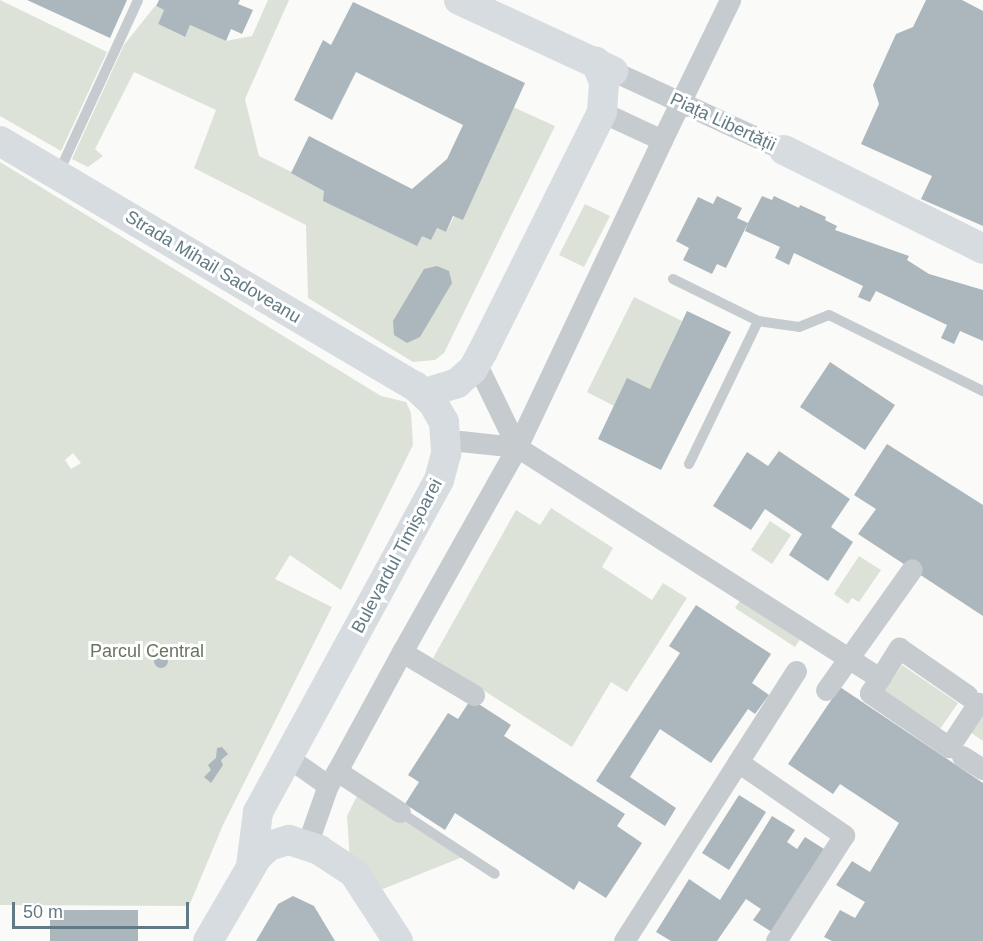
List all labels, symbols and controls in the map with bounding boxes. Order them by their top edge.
street label: Piața Libertății [667,88,779,156]
street label: Strada Mihail Sadoveanu [121,206,305,328]
street label: Bulevardul Timișoarei [347,475,447,637]
park label: Parcul Central [90,640,204,662]
scale bar [15,890,192,928]
text: 50 m [23,902,63,922]

